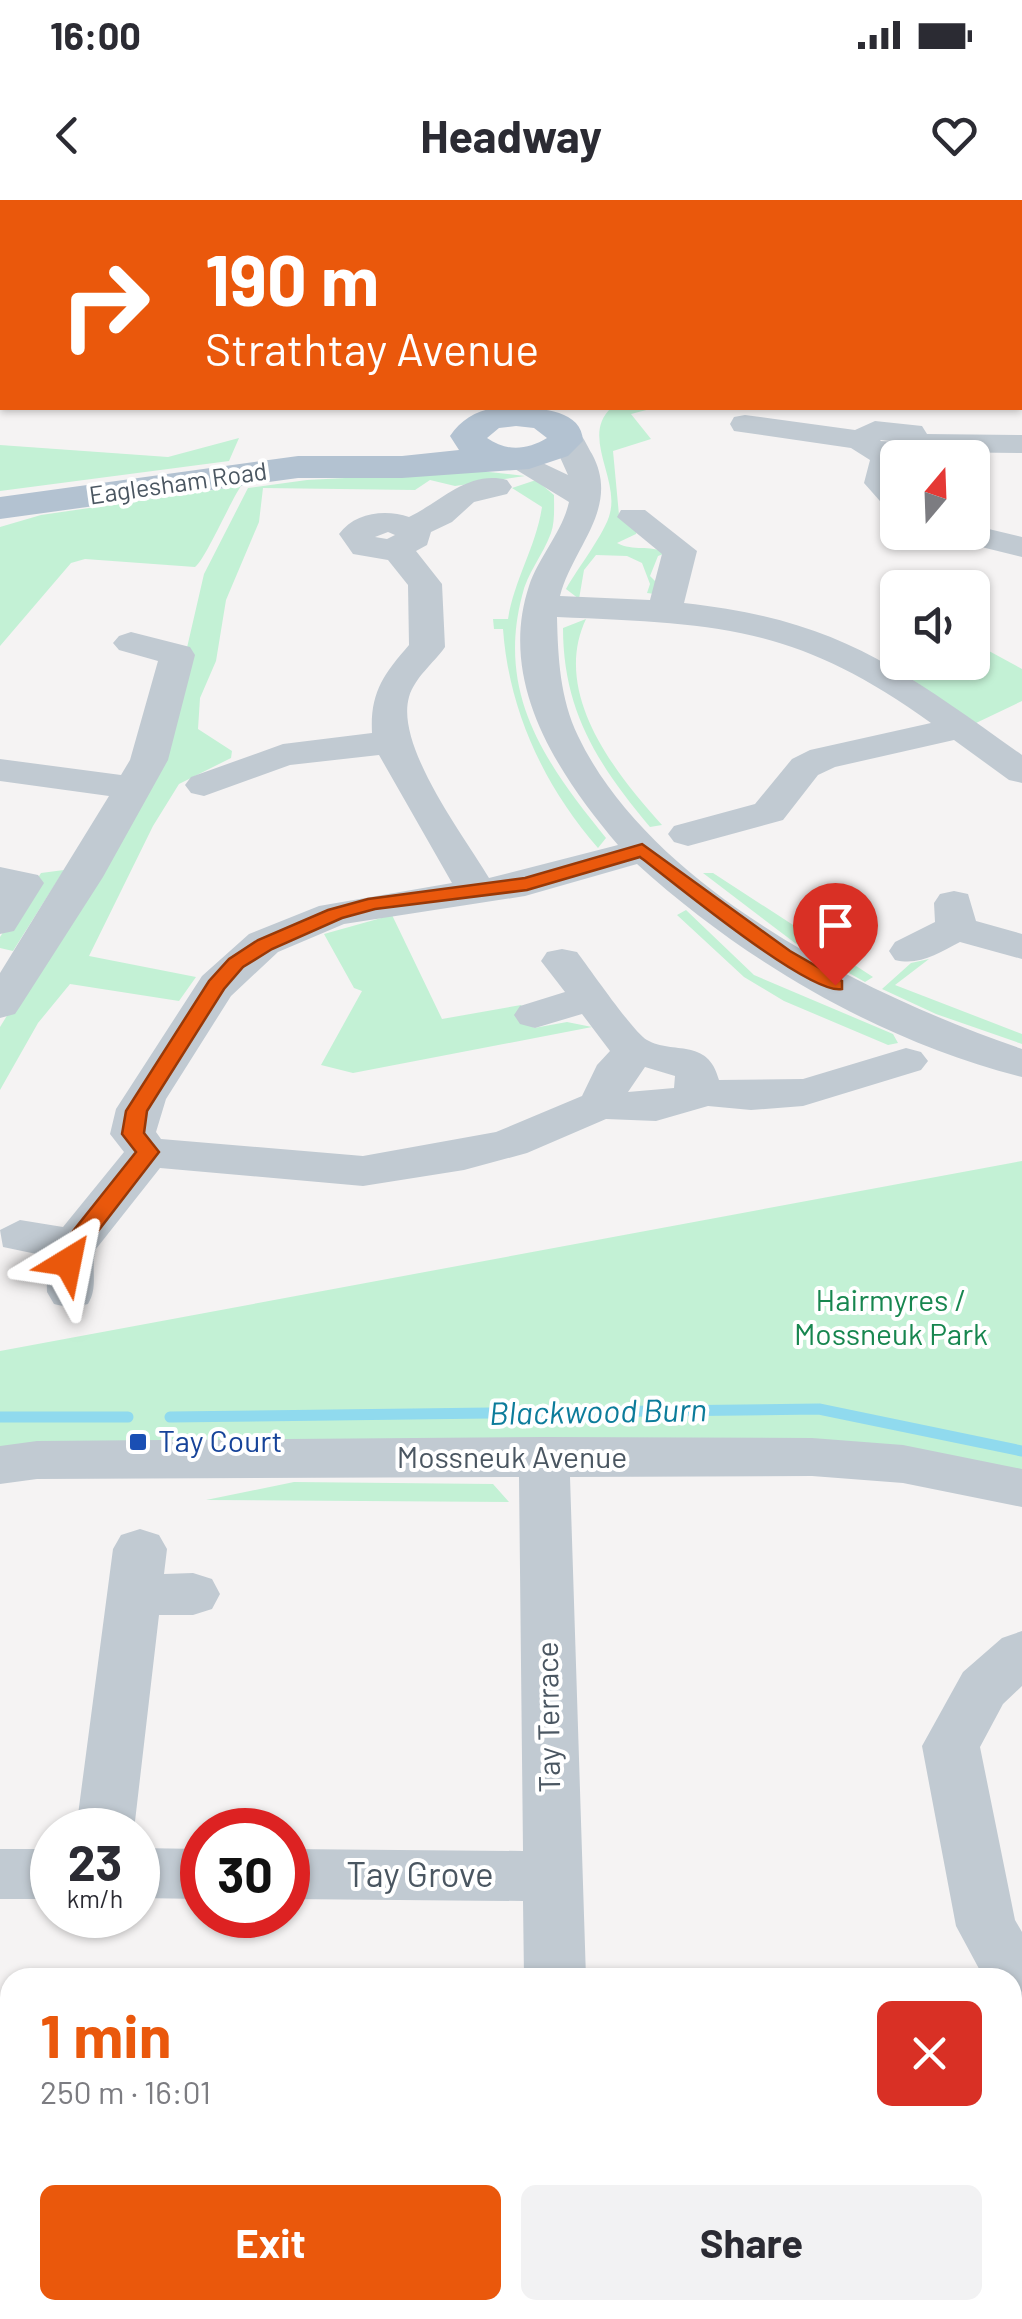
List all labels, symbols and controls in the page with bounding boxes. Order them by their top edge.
text: 16:00 [50,12,141,58]
icon: back [40,108,95,163]
text: Headway [420,108,602,162]
icon: heart [927,108,982,163]
text: 190 m [205,236,379,320]
icon: right [40,240,170,370]
text: Strathtay Avenue [205,321,539,375]
north arrow [880,440,990,550]
map controls [880,440,990,680]
street label: Eaglesham Road [87,455,269,509]
button: sound [880,570,990,680]
pin [793,883,878,986]
icon: arrive [808,898,863,953]
position arrow [16,1210,120,1314]
park label: Hairmyres / Mossneuk Park [794,1281,988,1351]
water label: Blackwood Burn [489,1389,707,1431]
place label: Tay Court [158,1422,282,1458]
marker: Tay Court [127,1431,149,1453]
street label: Mossneuk Avenue [397,1438,627,1474]
street label: Tay Terrace [528,1641,566,1793]
speed limit sign: 30 [180,1808,310,1938]
text: 23 [68,1831,122,1891]
street label: Tay Grove [346,1852,494,1894]
text: km/h [67,1883,123,1913]
text: 1 min [40,1998,171,2070]
button: close [877,2001,982,2106]
text: 250 m · 16:01 [40,2072,211,2110]
button: Exit [40,2185,501,2300]
button: Share [521,2185,982,2300]

